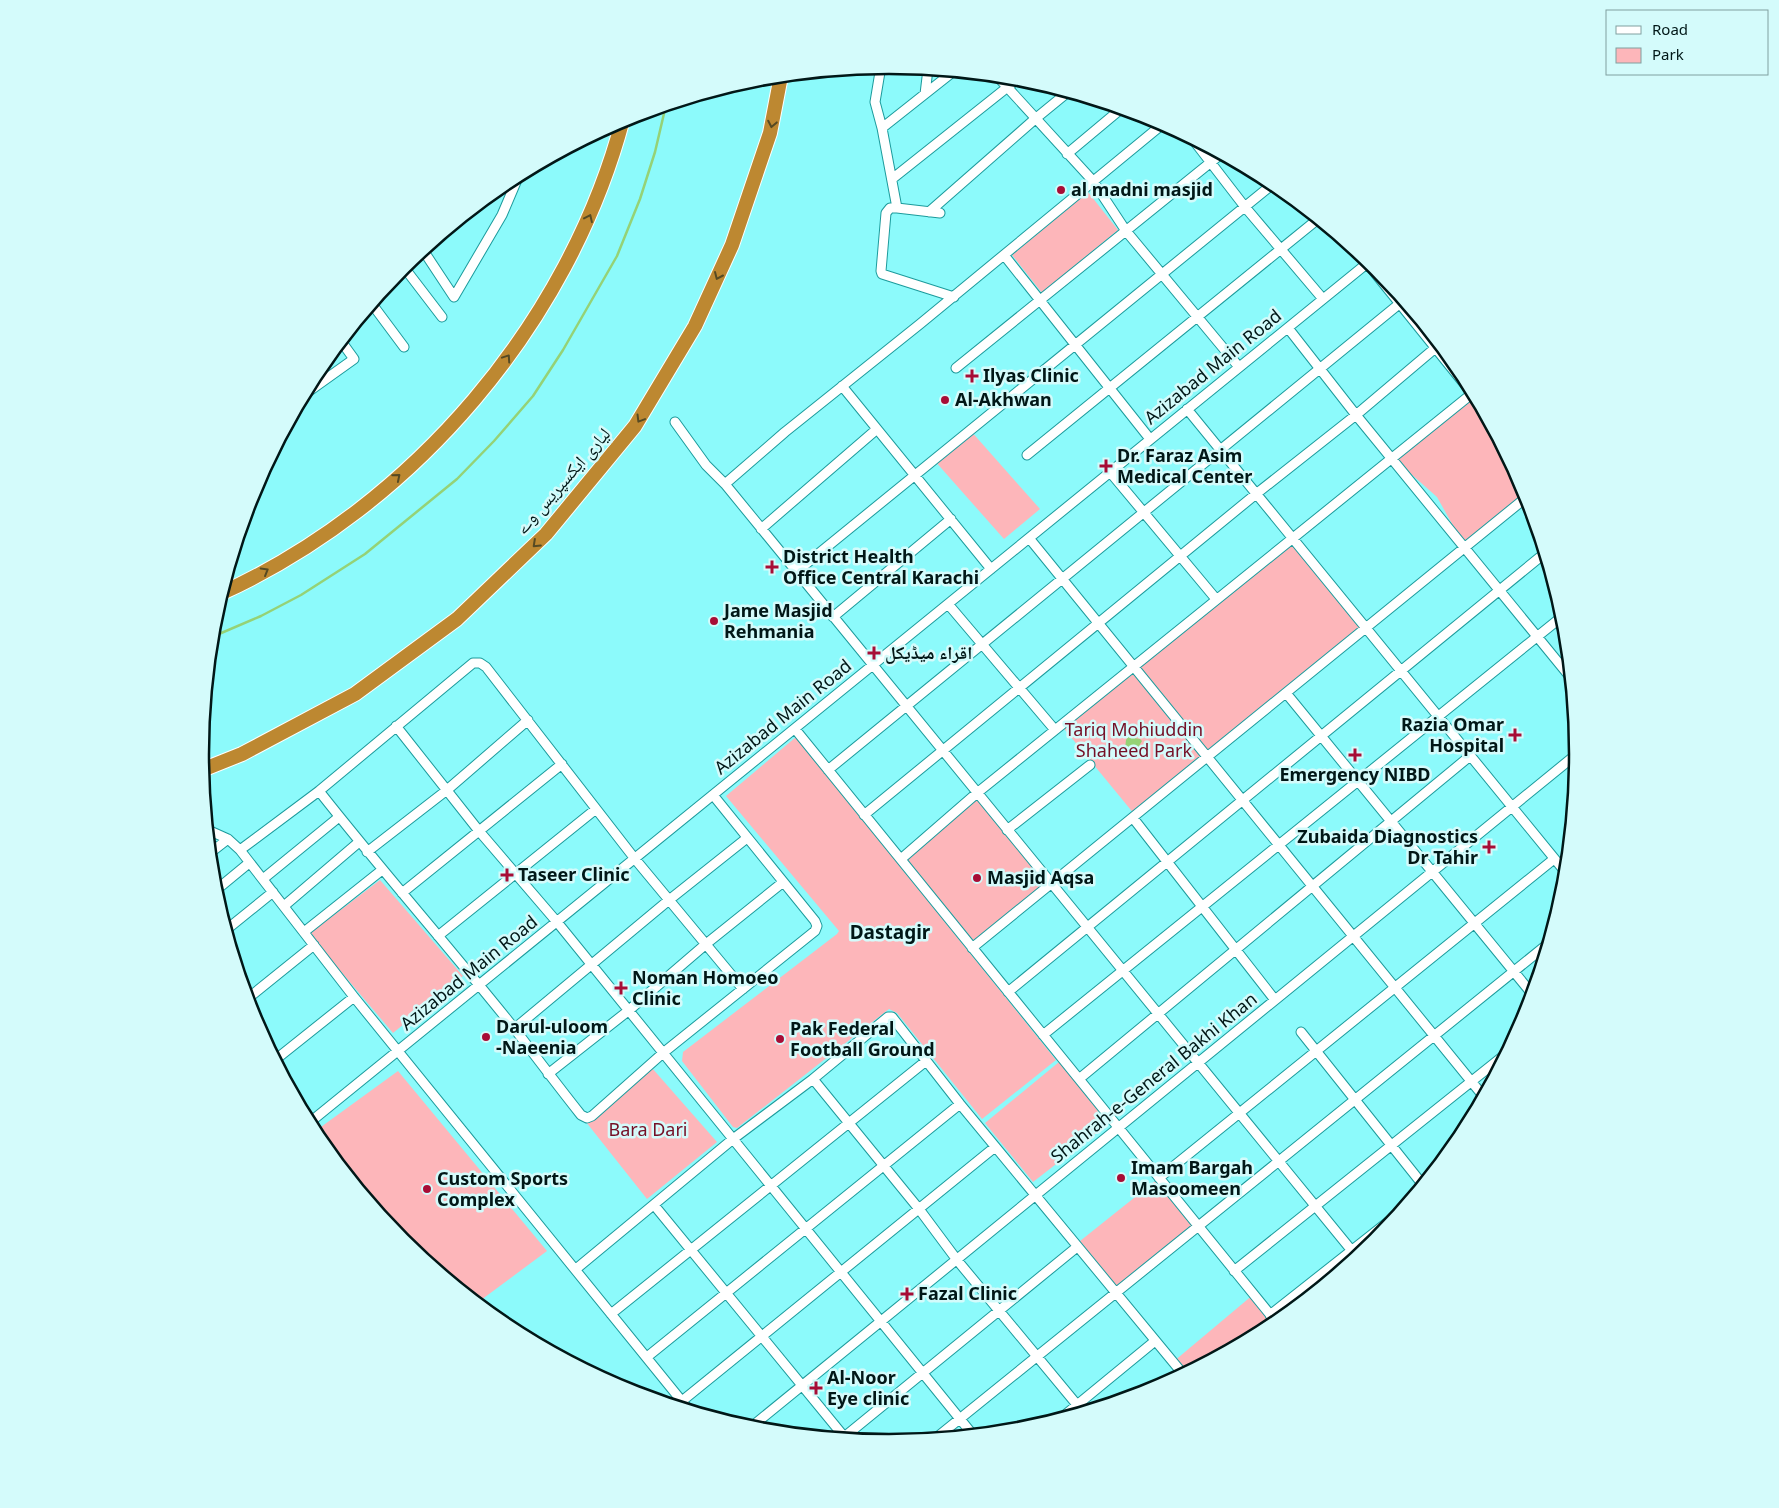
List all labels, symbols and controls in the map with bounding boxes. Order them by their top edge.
legend [1606,10,1769,75]
text: Road [1652,19,1688,39]
text: Park [1652,44,1684,64]
one-way arrow [767,119,778,128]
place label: al madni masjid [1071,177,1213,201]
marker: al madni masjid [1055,184,1067,196]
one-way arrow [582,214,593,223]
one-way arrow [713,271,724,280]
street label: Azizabad Main Road [1139,303,1286,429]
one-way arrow [501,354,510,364]
place label: Ilyas Clinic [983,363,1079,387]
marker: Ilyas Clinic [965,369,979,383]
place label: Al-Akhwan [955,387,1052,411]
marker: Al-Akhwan [939,394,951,406]
one-way arrow [636,413,646,422]
street label: لیاری ایکسپریس وے [509,422,615,539]
place label: Dr. Faraz Asim Medical Center [1117,443,1252,488]
marker: Dr. Faraz Asim Medical Center [1099,459,1113,473]
one-way arrow [392,474,401,483]
one-way arrow [533,538,542,547]
place label: District Health Office Central Karachi [783,544,979,589]
marker: District Health Office Central Karachi [765,560,779,574]
one-way arrow [260,567,269,577]
place label: Jame Masjid Rehmania [722,598,833,643]
marker: Jame Masjid Rehmania [708,615,720,627]
place label: اقراء میڈیکل [885,640,972,664]
marker: اقراء میڈیکل [867,646,881,660]
street label: Azizabad Main Road [709,653,856,779]
place label: Razia Omar Hospital [1401,712,1504,757]
park label: Tariq Mohiuddin Shaheed Park [1065,717,1203,762]
marker: Razia Omar Hospital [1508,728,1522,742]
marker: Emergency NIBD [1348,748,1362,762]
place label: Emergency NIBD [1279,762,1431,786]
place label: Zubaida Diagnostics Dr Tahir [1297,824,1478,869]
marker: Zubaida Diagnostics Dr Tahir [1482,840,1496,854]
place label: Taseer Clinic [518,862,630,886]
place label: Masjid Aqsa [987,865,1094,889]
marker: Taseer Clinic [500,868,514,882]
marker: Masjid Aqsa [971,872,983,884]
street label: Azizabad Main Road [395,909,542,1035]
district label: Dastagir [850,919,931,945]
place label: Noman Homoeo Clinic [632,965,778,1010]
marker: Noman Homoeo Clinic [614,981,628,995]
street label: Shahrah-e-General Bakhi Khan [1045,987,1261,1168]
place label: Darul-uloom -Naeenia [496,1014,608,1059]
place label: Pak Federal Football Ground [790,1016,935,1061]
marker: Darul-uloom -Naeenia [480,1031,492,1043]
marker: Pak Federal Football Ground [774,1033,786,1045]
park label: Bara Dari [609,1117,687,1141]
place label: Imam Bargah Masoomeen [1131,1155,1253,1200]
place label: Custom Sports Complex [437,1166,568,1211]
marker: Imam Bargah Masoomeen [1115,1172,1127,1184]
marker: Custom Sports Complex [421,1183,433,1195]
place label: Fazal Clinic [918,1281,1017,1305]
marker: Fazal Clinic [900,1287,914,1301]
place label: Al-Noor Eye clinic [827,1365,909,1410]
marker: Al-Noor Eye clinic [809,1381,823,1395]

